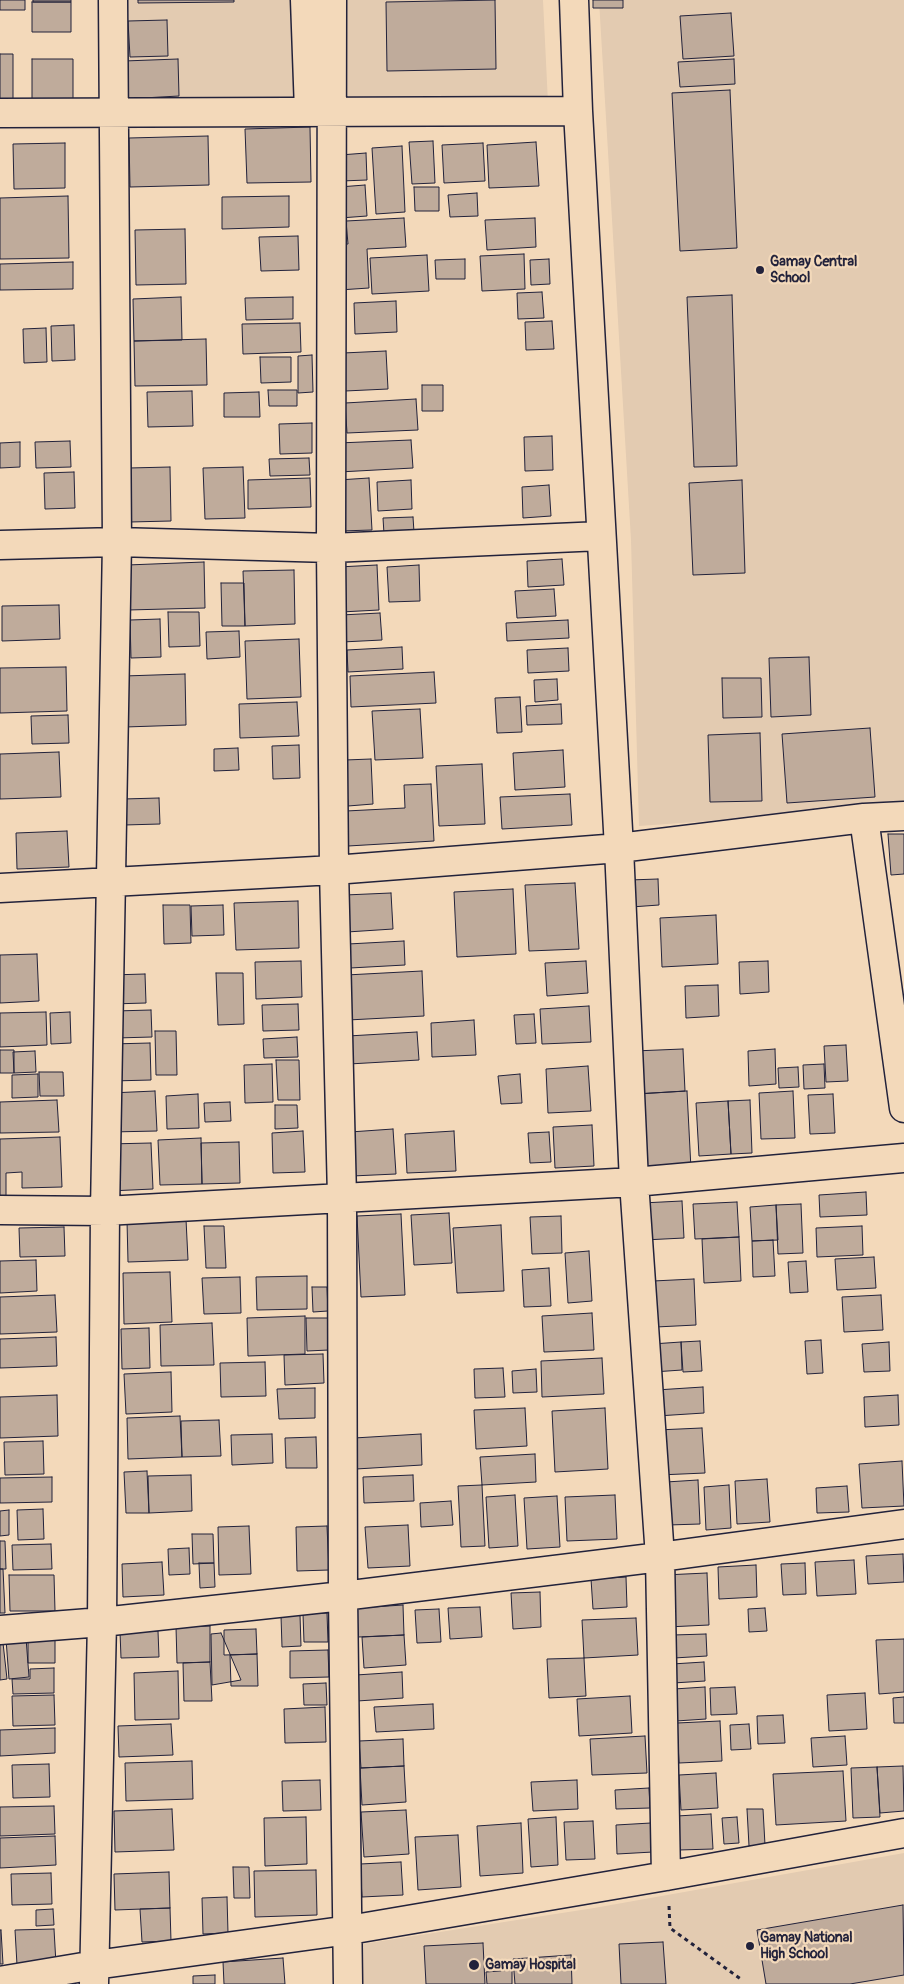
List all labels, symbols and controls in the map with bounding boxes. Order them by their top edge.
place label: Gamay Central School [770,254,857,286]
marker: Gamay Central School [754,264,766,276]
place label: Gamay National High School [760,1930,853,1962]
marker: Gamay National High School [744,1940,756,1952]
place label: Gamay Hospital [485,1957,576,1973]
marker: Gamay Hospital [467,1958,481,1972]

